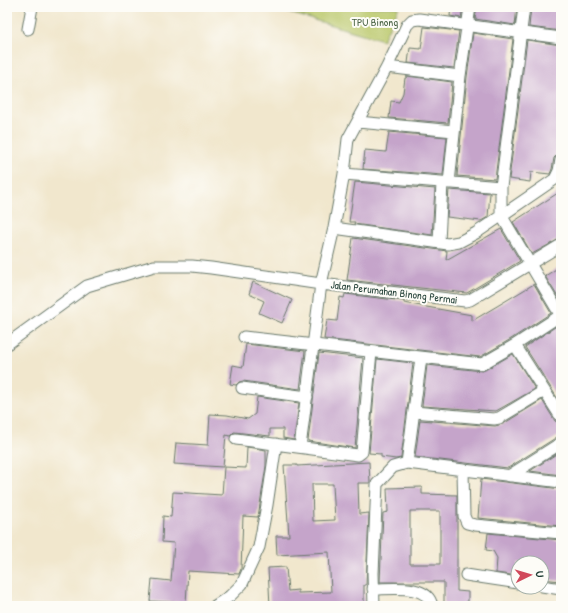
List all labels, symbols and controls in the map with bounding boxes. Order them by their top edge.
park label: TPU Binong [352,15,398,29]
street label: Jalan Perumahan Binong Permai [330,277,458,307]
north arrow [510,555,550,595]
text: U [533,570,547,578]

